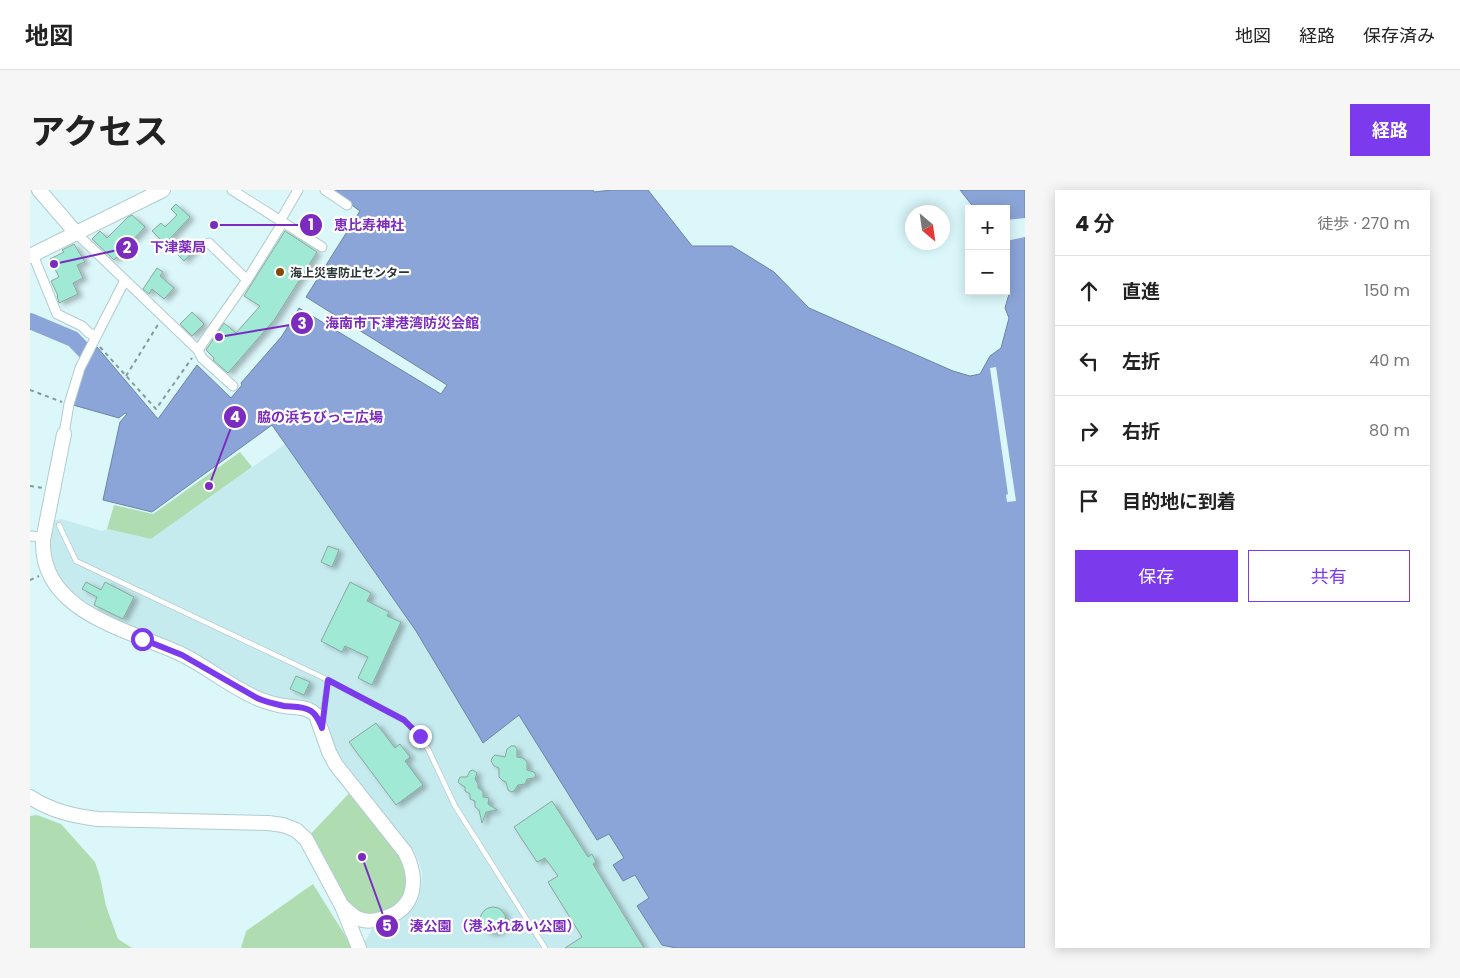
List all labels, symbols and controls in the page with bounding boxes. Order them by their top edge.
text: 地図 [25,19,73,52]
text: 地図 [1235,23,1271,48]
text: 経路 [1299,23,1335,48]
text: 保存済み [1363,23,1435,48]
button: 経路 [1350,104,1430,156]
text: アクセス [30,107,168,156]
north arrow [905,205,950,250]
map controls [965,205,1010,295]
button: + [965,205,1010,250]
text: 4 分 [1075,209,1115,238]
callout: 恵比寿神社 [299,210,414,239]
text: 徒歩 · 270 m [1317,212,1410,235]
text: 1 [308,214,314,235]
text: 恵比寿神社 [334,215,404,235]
callout: 下津薬局 [115,233,216,262]
text: 2 [123,237,132,258]
text: 下津薬局 [150,237,206,257]
button: − [965,250,1010,295]
place label: 海上災害防止センター [290,264,410,281]
marker: 海上災害防止センター [274,266,286,278]
icon: ahead [1075,277,1103,305]
text: 直進 [1122,278,1160,305]
text: 150 m [1364,279,1410,302]
callout: 海南市下津港湾防災会館 [290,309,489,338]
text: 3 [297,313,307,334]
text: 海南市下津港湾防災会館 [325,313,479,333]
icon: left [1075,347,1103,375]
text: 左折 [1122,348,1160,375]
text: 40 m [1369,349,1410,372]
callout: 脇の浜ちびっこ広場 [222,402,393,431]
text: 4 [230,406,240,427]
text: 脇の浜ちびっこ広場 [257,407,383,427]
icon: right [1075,417,1103,445]
text: 右折 [1122,418,1160,445]
text: 80 m [1369,419,1410,442]
icon: arrive [1075,487,1103,515]
text: 目的地に到着 [1122,488,1236,515]
button: 保存 [1075,550,1238,602]
button: 共有 [1248,550,1410,602]
route start [131,628,154,651]
route end [409,725,432,748]
callout: 湊公園 （港ふれあい公園） [375,911,591,940]
text: 5 [382,915,392,936]
text: 湊公園 （港ふれあい公園） [410,916,580,936]

